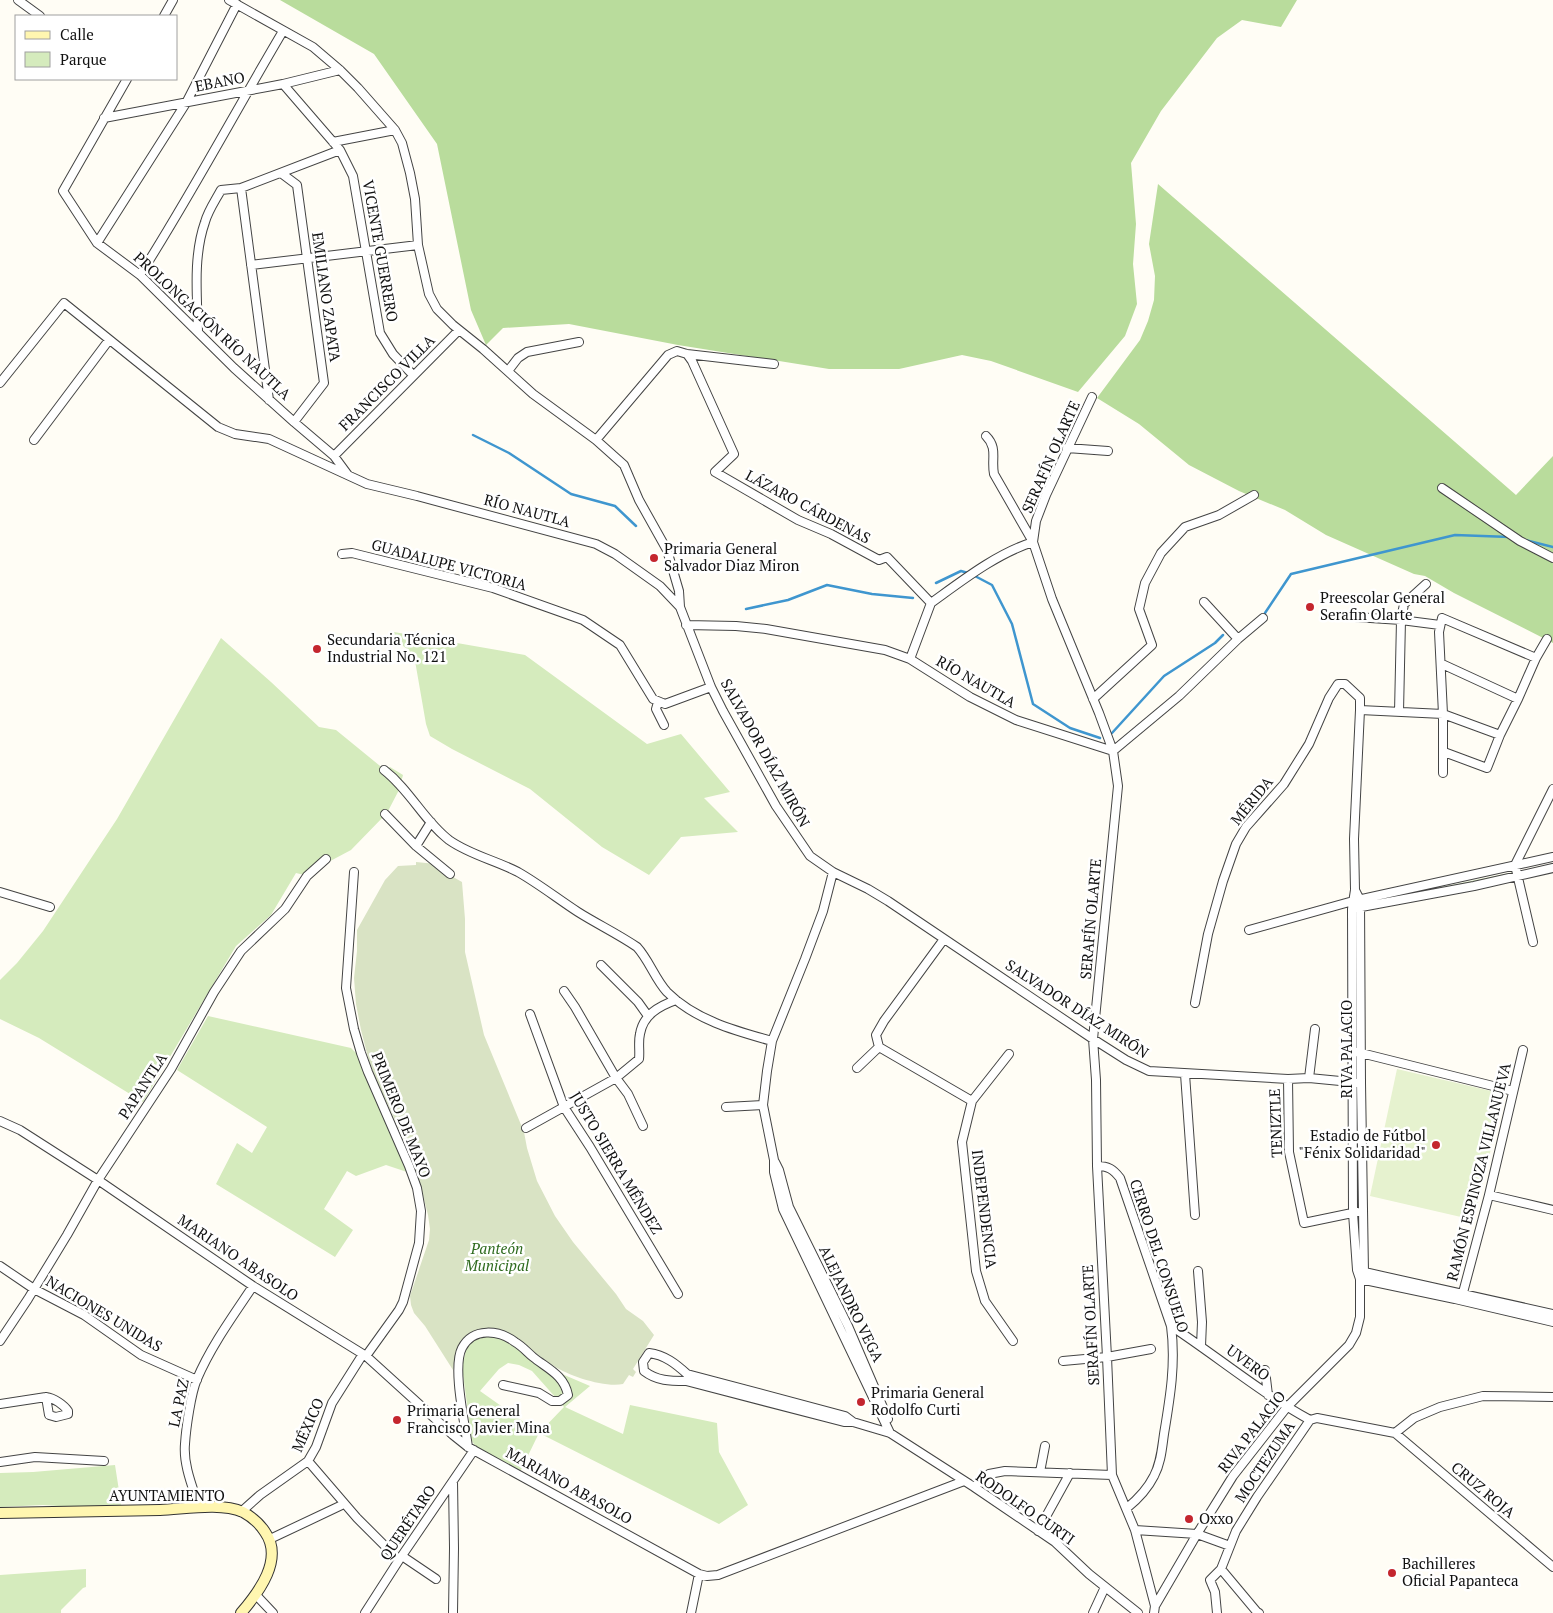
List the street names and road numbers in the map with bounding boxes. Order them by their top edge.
street label: EBANO [193,66,246,96]
street label: VICENTE GUERRERO [359,178,403,323]
street label: EMILIANO ZAPATA [308,231,346,364]
street label: PROLONGACIÓN RÍO NAUTLA [130,247,296,404]
street label: FRANCISCO VILLA [334,330,439,435]
street label: SERAFÍN OLARTE [1016,397,1084,516]
street label: LÁZARO CÁRDENAS [742,465,874,548]
street label: RÍO NAUTLA [482,489,573,531]
street label: GUADALUPE VICTORIA [369,534,530,595]
street label: RÍO NAUTLA [933,650,1021,712]
street label: SALVADOR DÍAZ MIRÓN [717,675,815,830]
street label: MÉRIDA [1226,771,1277,829]
street label: SERAFÍN OLARTE [1075,858,1105,980]
street label: SALVADOR DÍAZ MIRÓN [1002,954,1153,1062]
street label: RIVA PALACIO [1336,1000,1356,1098]
street label: PAPANTLA [113,1048,171,1122]
street label: PRIMERO DE MAYO [367,1049,436,1181]
street label: RAMÓN ESPINOZA VILLANUEVA [1441,1060,1515,1283]
street label: JUSTO SIERRA MÉNDEZ [566,1088,667,1237]
street label: TENIZTLE [1264,1088,1286,1158]
street label: INDEPENDENCIA [968,1148,1002,1270]
street label: CERRO DEL CONSUELO [1126,1176,1194,1335]
street label: MARIANO ABASOLO [174,1209,303,1305]
street label: ALEJANDRO VEGA [815,1242,889,1366]
street label: SERAFÍN OLARTE [1077,1264,1103,1386]
street label: NACIONES UNIDAS [43,1271,166,1356]
street label: UVERO [1223,1340,1274,1385]
street label: LA PAZ [163,1377,193,1429]
street label: RIVA PALACIO [1213,1386,1290,1477]
street label: MÉXICO [286,1394,328,1455]
street label: MOCTEZUMA [1230,1416,1299,1506]
street label: MARIANO ABASOLO [503,1442,636,1528]
street label: CRUZ ROJA [1447,1457,1520,1522]
street label: RODOLFO CURTI [972,1466,1079,1549]
street label: QUERÉTARO [375,1481,440,1564]
street label: AYUNTAMIENTO [109,1485,225,1505]

